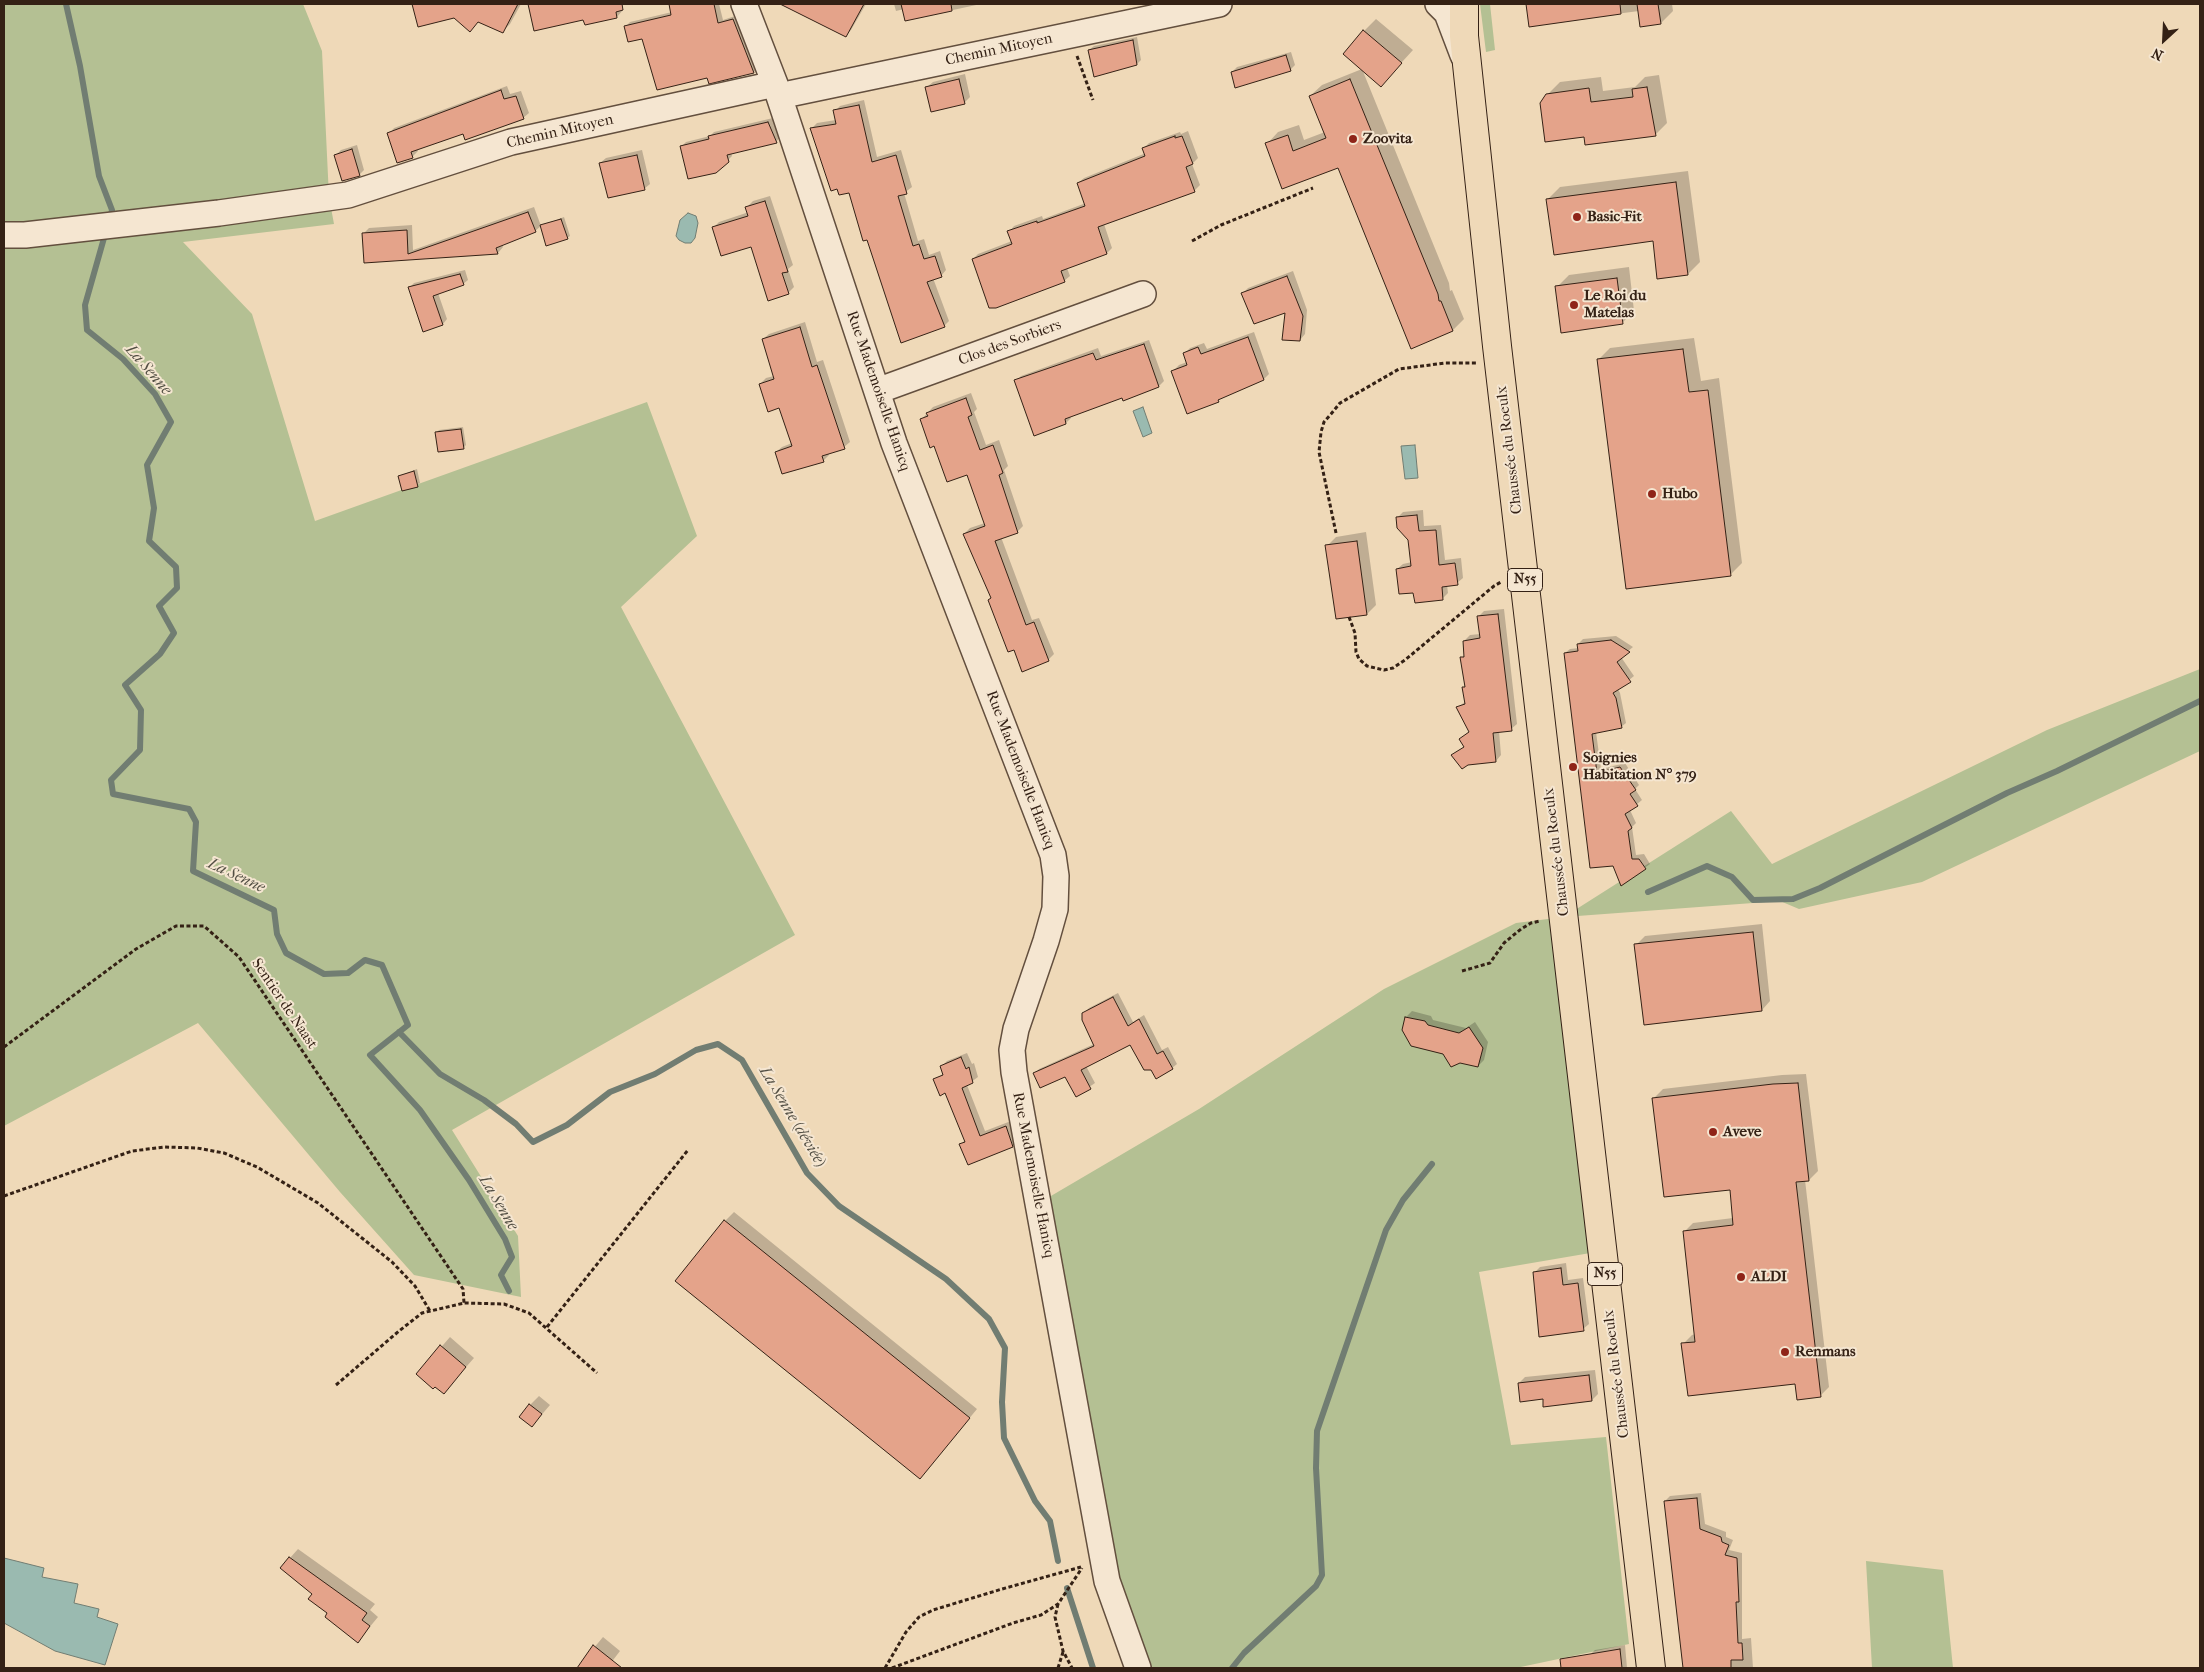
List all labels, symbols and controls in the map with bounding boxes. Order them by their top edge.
north arrow [2139,15,2189,65]
street label: Chemin Mitoyen [944,30,1054,70]
text: N [2149,44,2166,64]
street label: Chemin Mitoyen [505,111,615,153]
place label: Zoovita [1363,130,1412,148]
marker: Zoovita [1347,133,1359,145]
place label: Basic-Fit [1587,208,1642,226]
marker: Basic-Fit [1571,211,1583,223]
place label: Le Roi du Matelas [1584,287,1646,322]
marker: Le Roi du Matelas [1568,299,1580,311]
street label: Rue Mademoiselle Hanicq [842,309,914,473]
street label: Clos des Sorbiers [956,316,1064,370]
water label: La Senne [121,341,175,399]
street label: Chaussée du Roeulx [1493,385,1527,515]
place label: Hubo [1662,485,1698,503]
marker: Hubo [1646,488,1658,500]
road number: N55 [1508,568,1542,592]
street label: Rue Mademoiselle Hanicq [981,688,1059,852]
place label: Soignies Habitation N° 379 [1583,749,1697,784]
marker: Soignies Habitation N° 379 [1567,761,1579,773]
street label: Chaussée du Roeulx [1540,787,1574,917]
water label: La Senne [204,854,268,898]
street label: Sentier de Naast [247,955,321,1053]
water label: La Senne (déviée) [754,1063,830,1171]
street label: Rue Mademoiselle Hanicq [1008,1091,1058,1259]
place label: Aveve [1723,1123,1762,1141]
marker: Aveve [1707,1126,1719,1138]
water label: La Senne [474,1172,522,1234]
road number: N55 [1588,1262,1622,1286]
place label: ALDI [1751,1268,1787,1286]
marker: ALDI [1735,1271,1747,1283]
street label: Chaussée du Roeulx [1600,1309,1634,1439]
place label: Renmans [1795,1343,1855,1361]
marker: Renmans [1779,1346,1791,1358]

